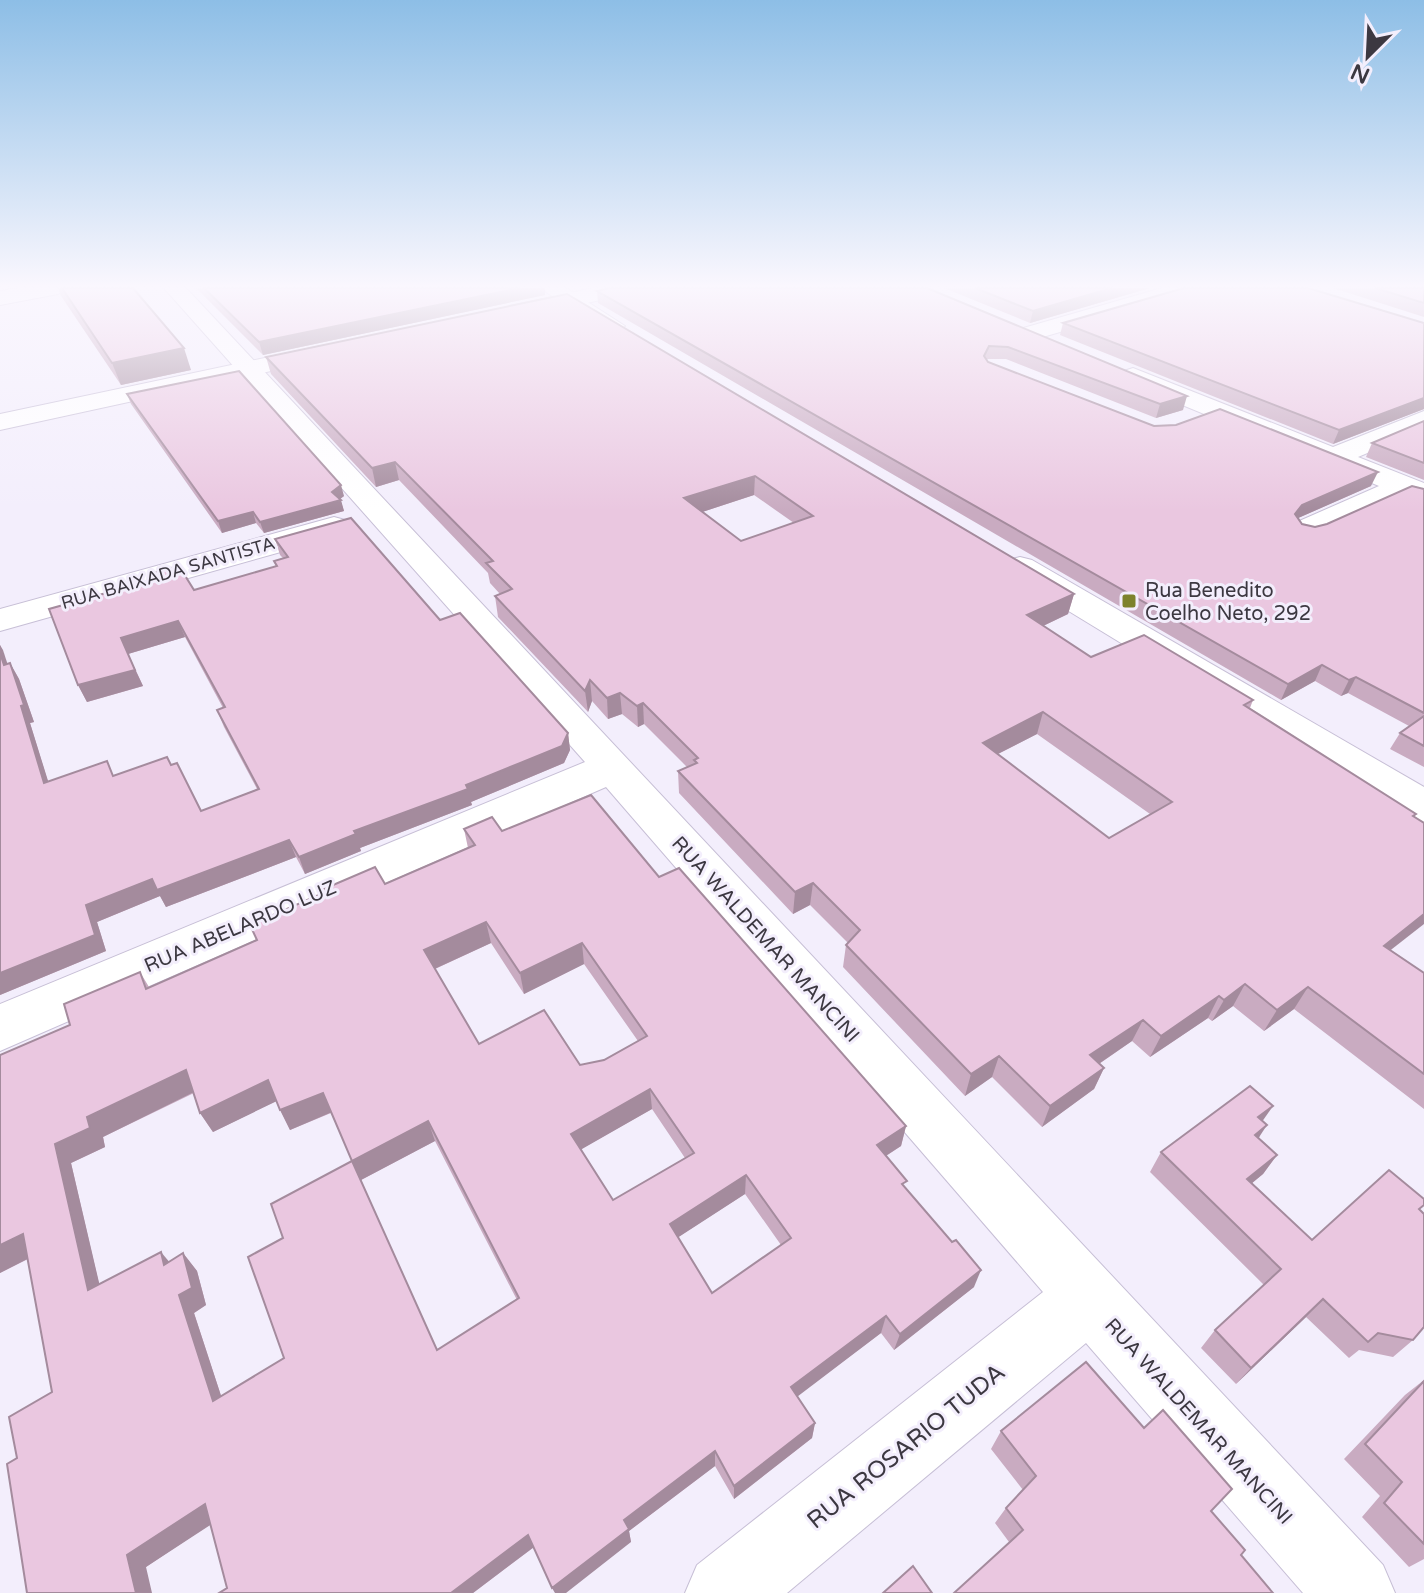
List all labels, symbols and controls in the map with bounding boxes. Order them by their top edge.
north arrow [1328,16,1408,96]
text: N [1347,58,1374,89]
street label: RUA BAIXADA SANTISTA [59,532,277,614]
place label: Rua Benedito Coelho Neto, 292 [1145,579,1311,626]
marker: Rua Benedito Coelho Neto, 292 [1120,592,1138,610]
street label: RUA WALDEMAR MANCINI [666,832,864,1048]
street label: RUA ABELARDO LUZ [141,876,340,978]
street label: RUA WALDEMAR MANCINI [1099,1314,1297,1530]
street label: RUA ROSARIO TUDA [802,1358,1011,1535]

